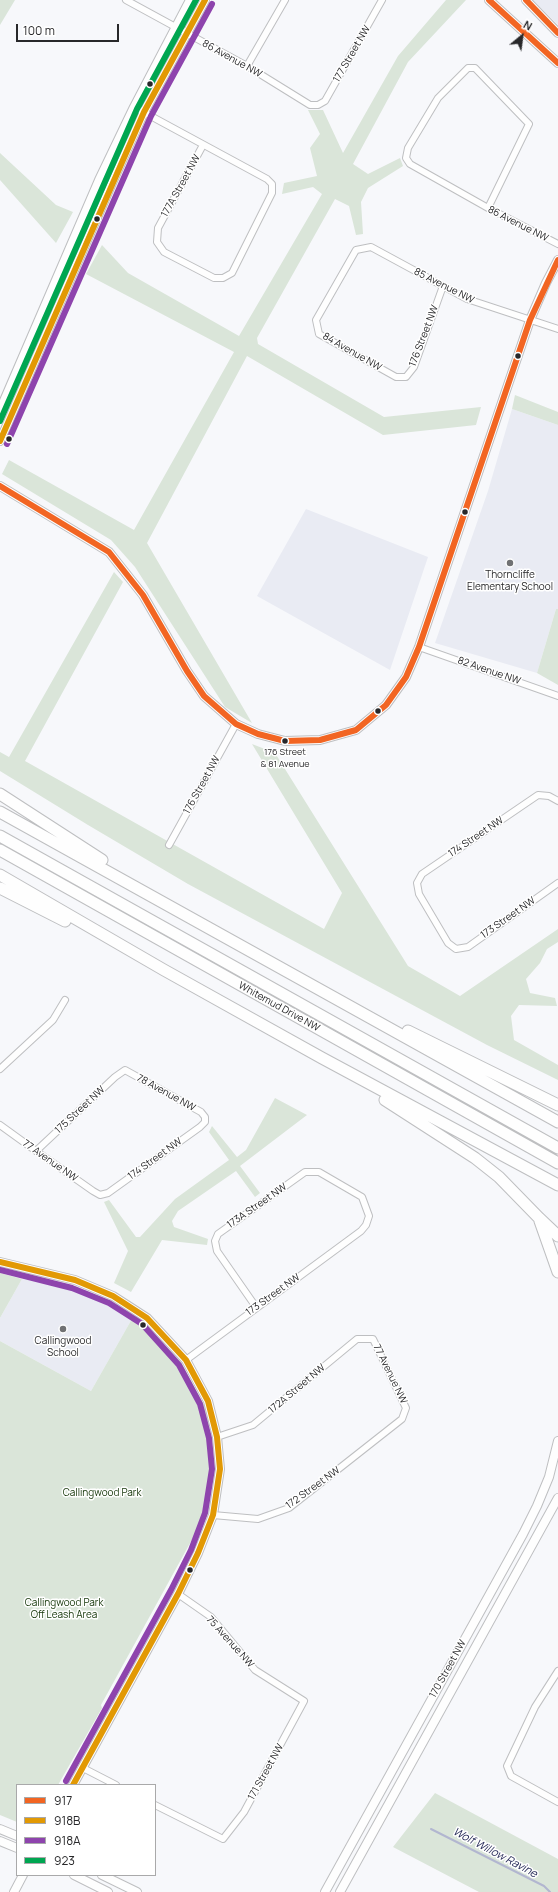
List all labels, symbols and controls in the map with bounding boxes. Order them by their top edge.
scale bar [18,16,121,42]
north arrow [502,16,542,56]
text: N [521,17,535,34]
text: 100 m [23,22,55,39]
street label: 177 Street NW [331,23,373,85]
street label: 86 Avenue NW [200,38,264,80]
unlabelled marker [145,79,155,89]
street label: 177A Street NW [159,153,203,219]
street label: 86 Avenue NW [486,204,550,244]
unlabelled marker [92,214,102,224]
street label: 85 Avenue NW [412,266,476,306]
street label: 176 Street NW [407,304,441,368]
street label: 84 Avenue NW [320,330,384,374]
unlabelled marker [513,351,523,361]
unlabelled marker [4,434,14,444]
unlabelled marker [460,507,470,517]
marker: Thorncliffe Elementary School [505,558,515,568]
place label: Thorncliffe Elementary School [467,569,553,592]
street label: 82 Avenue NW [456,655,522,687]
unlabelled marker [373,706,383,716]
marker: 176 Street & 81 Avenue [280,736,290,746]
place label: 176 Street & 81 Avenue [260,747,310,768]
street label: 176 Street NW [181,754,223,816]
street label: 174 Street NW [446,814,506,860]
street label: 173 Street NW [478,895,538,941]
street label: Whitemud Drive NW [236,980,322,1034]
street label: 78 Avenue NW [135,1072,197,1114]
street label: 175 Street NW [52,1084,108,1136]
street label: 174 Street NW [126,1135,184,1183]
street label: 77 Avenue NW [20,1138,80,1184]
street label: 173A Street NW [225,1181,289,1231]
street label: 173 Street NW [244,1271,302,1319]
unlabelled marker [138,1320,148,1330]
marker: Callingwood School [58,1324,68,1334]
place label: Callingwood School [35,1335,91,1358]
street label: 77 Avenue NW [370,1342,410,1406]
street label: 172A Street NW [266,1362,328,1416]
street label: 172 Street NW [284,1464,342,1512]
park label: Callingwood Park [63,1487,141,1499]
unlabelled marker [185,1565,195,1575]
park label: Callingwood Park Off Leash Area [25,1597,103,1620]
street label: 75 Avenue NW [204,1614,256,1670]
street label: 170 Street NW [427,1638,469,1700]
street label: 171 Street NW [246,1742,286,1802]
legend [16,1784,156,1876]
text: 917 [54,1792,72,1809]
text: 918B [54,1812,80,1829]
water label: Wolf Willow Ravine [451,1825,539,1881]
text: 918A [54,1832,81,1849]
text: 923 [54,1852,75,1869]

